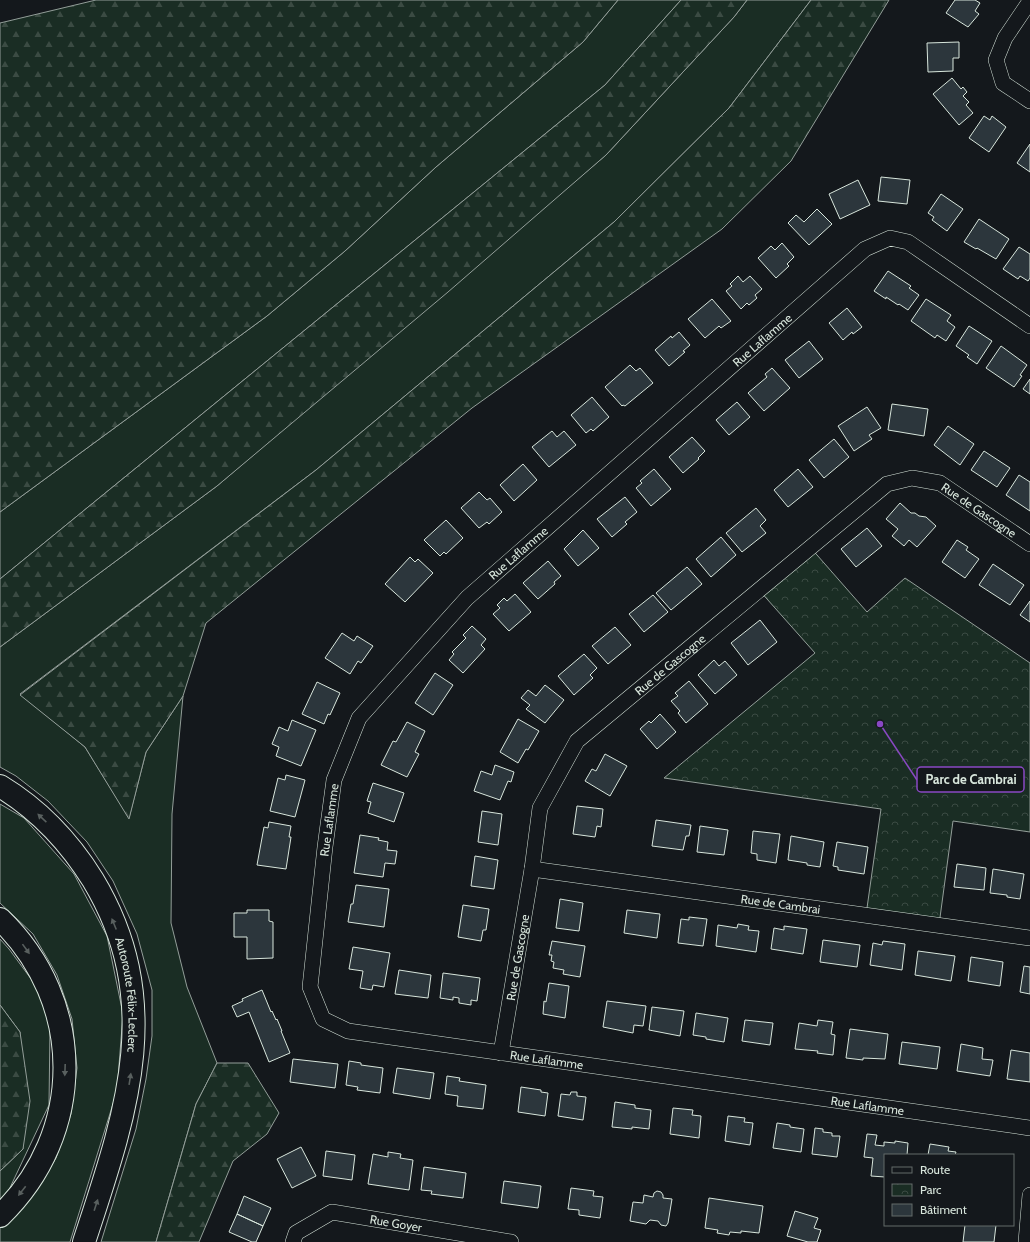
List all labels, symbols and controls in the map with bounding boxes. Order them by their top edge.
street label: Rue Laflamme [729,310,795,370]
street label: Rue de Gascogne [939,479,1020,540]
street label: Rue Laflamme [485,523,551,583]
street label: Rue de Gascogne [631,631,708,698]
callout: Parc de Cambrai [917,767,1024,792]
text: Parc de Cambrai [925,771,1017,787]
street label: Rue Laflamme [316,782,342,858]
one-way arrow [37,814,46,823]
street label: Rue de Cambrai [740,891,821,916]
street label: Rue de Gascogne [502,913,532,1002]
one-way arrow [111,918,117,930]
street label: Autoroute Félix-Leclerc [113,935,141,1054]
one-way arrow [22,943,30,954]
street label: Rue Laflamme [509,1047,584,1072]
one-way arrow [61,1064,68,1076]
one-way arrow [127,1073,133,1086]
street label: Rue Laflamme [830,1092,905,1118]
legend [884,1154,1014,1226]
text: Route [920,1162,950,1177]
text: Parc [920,1182,942,1197]
one-way arrow [18,1185,27,1196]
one-way arrow [93,1199,99,1211]
text: Bâtiment [920,1202,967,1217]
street label: Rue Goyer [369,1211,423,1234]

